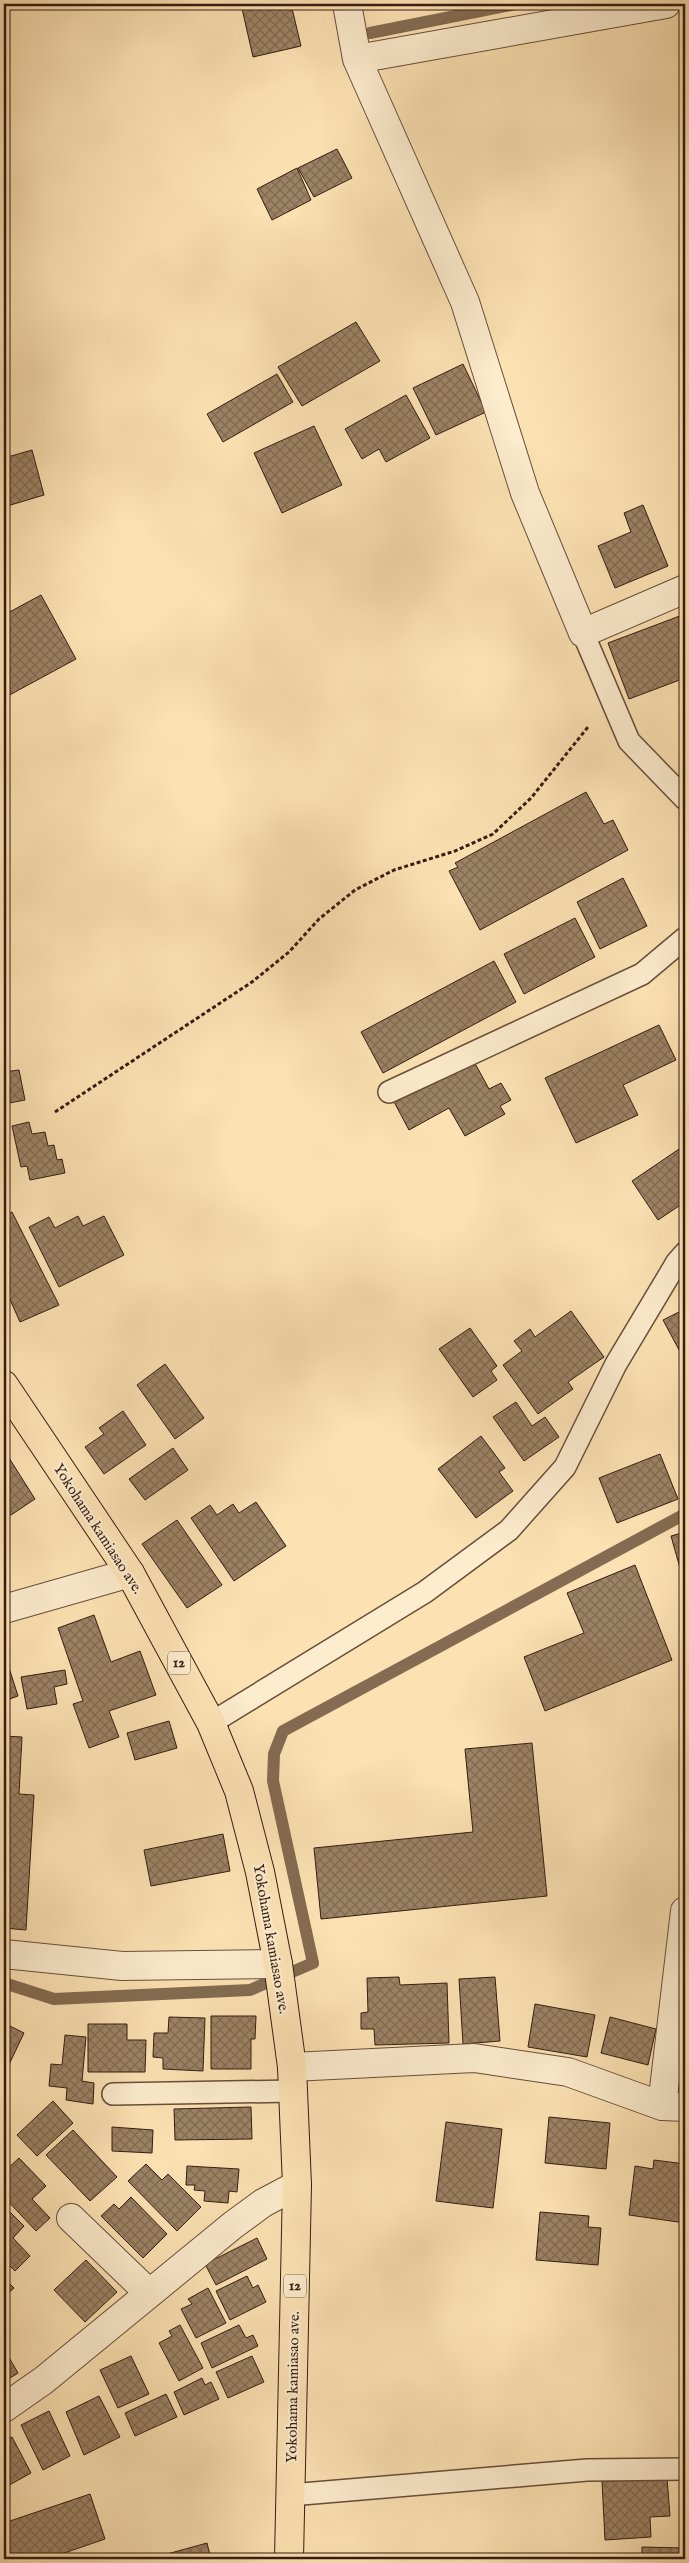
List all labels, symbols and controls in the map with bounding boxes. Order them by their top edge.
street label: Yokohama kamiasao ave. [49,1460,147,1598]
road number: 12 [168,1652,190,1675]
street label: Yokohama kamiasao ave. [248,1863,294,2015]
road number: 12 [284,2274,306,2298]
street label: Yokohama kamiasao ave. [282,2311,304,2463]

